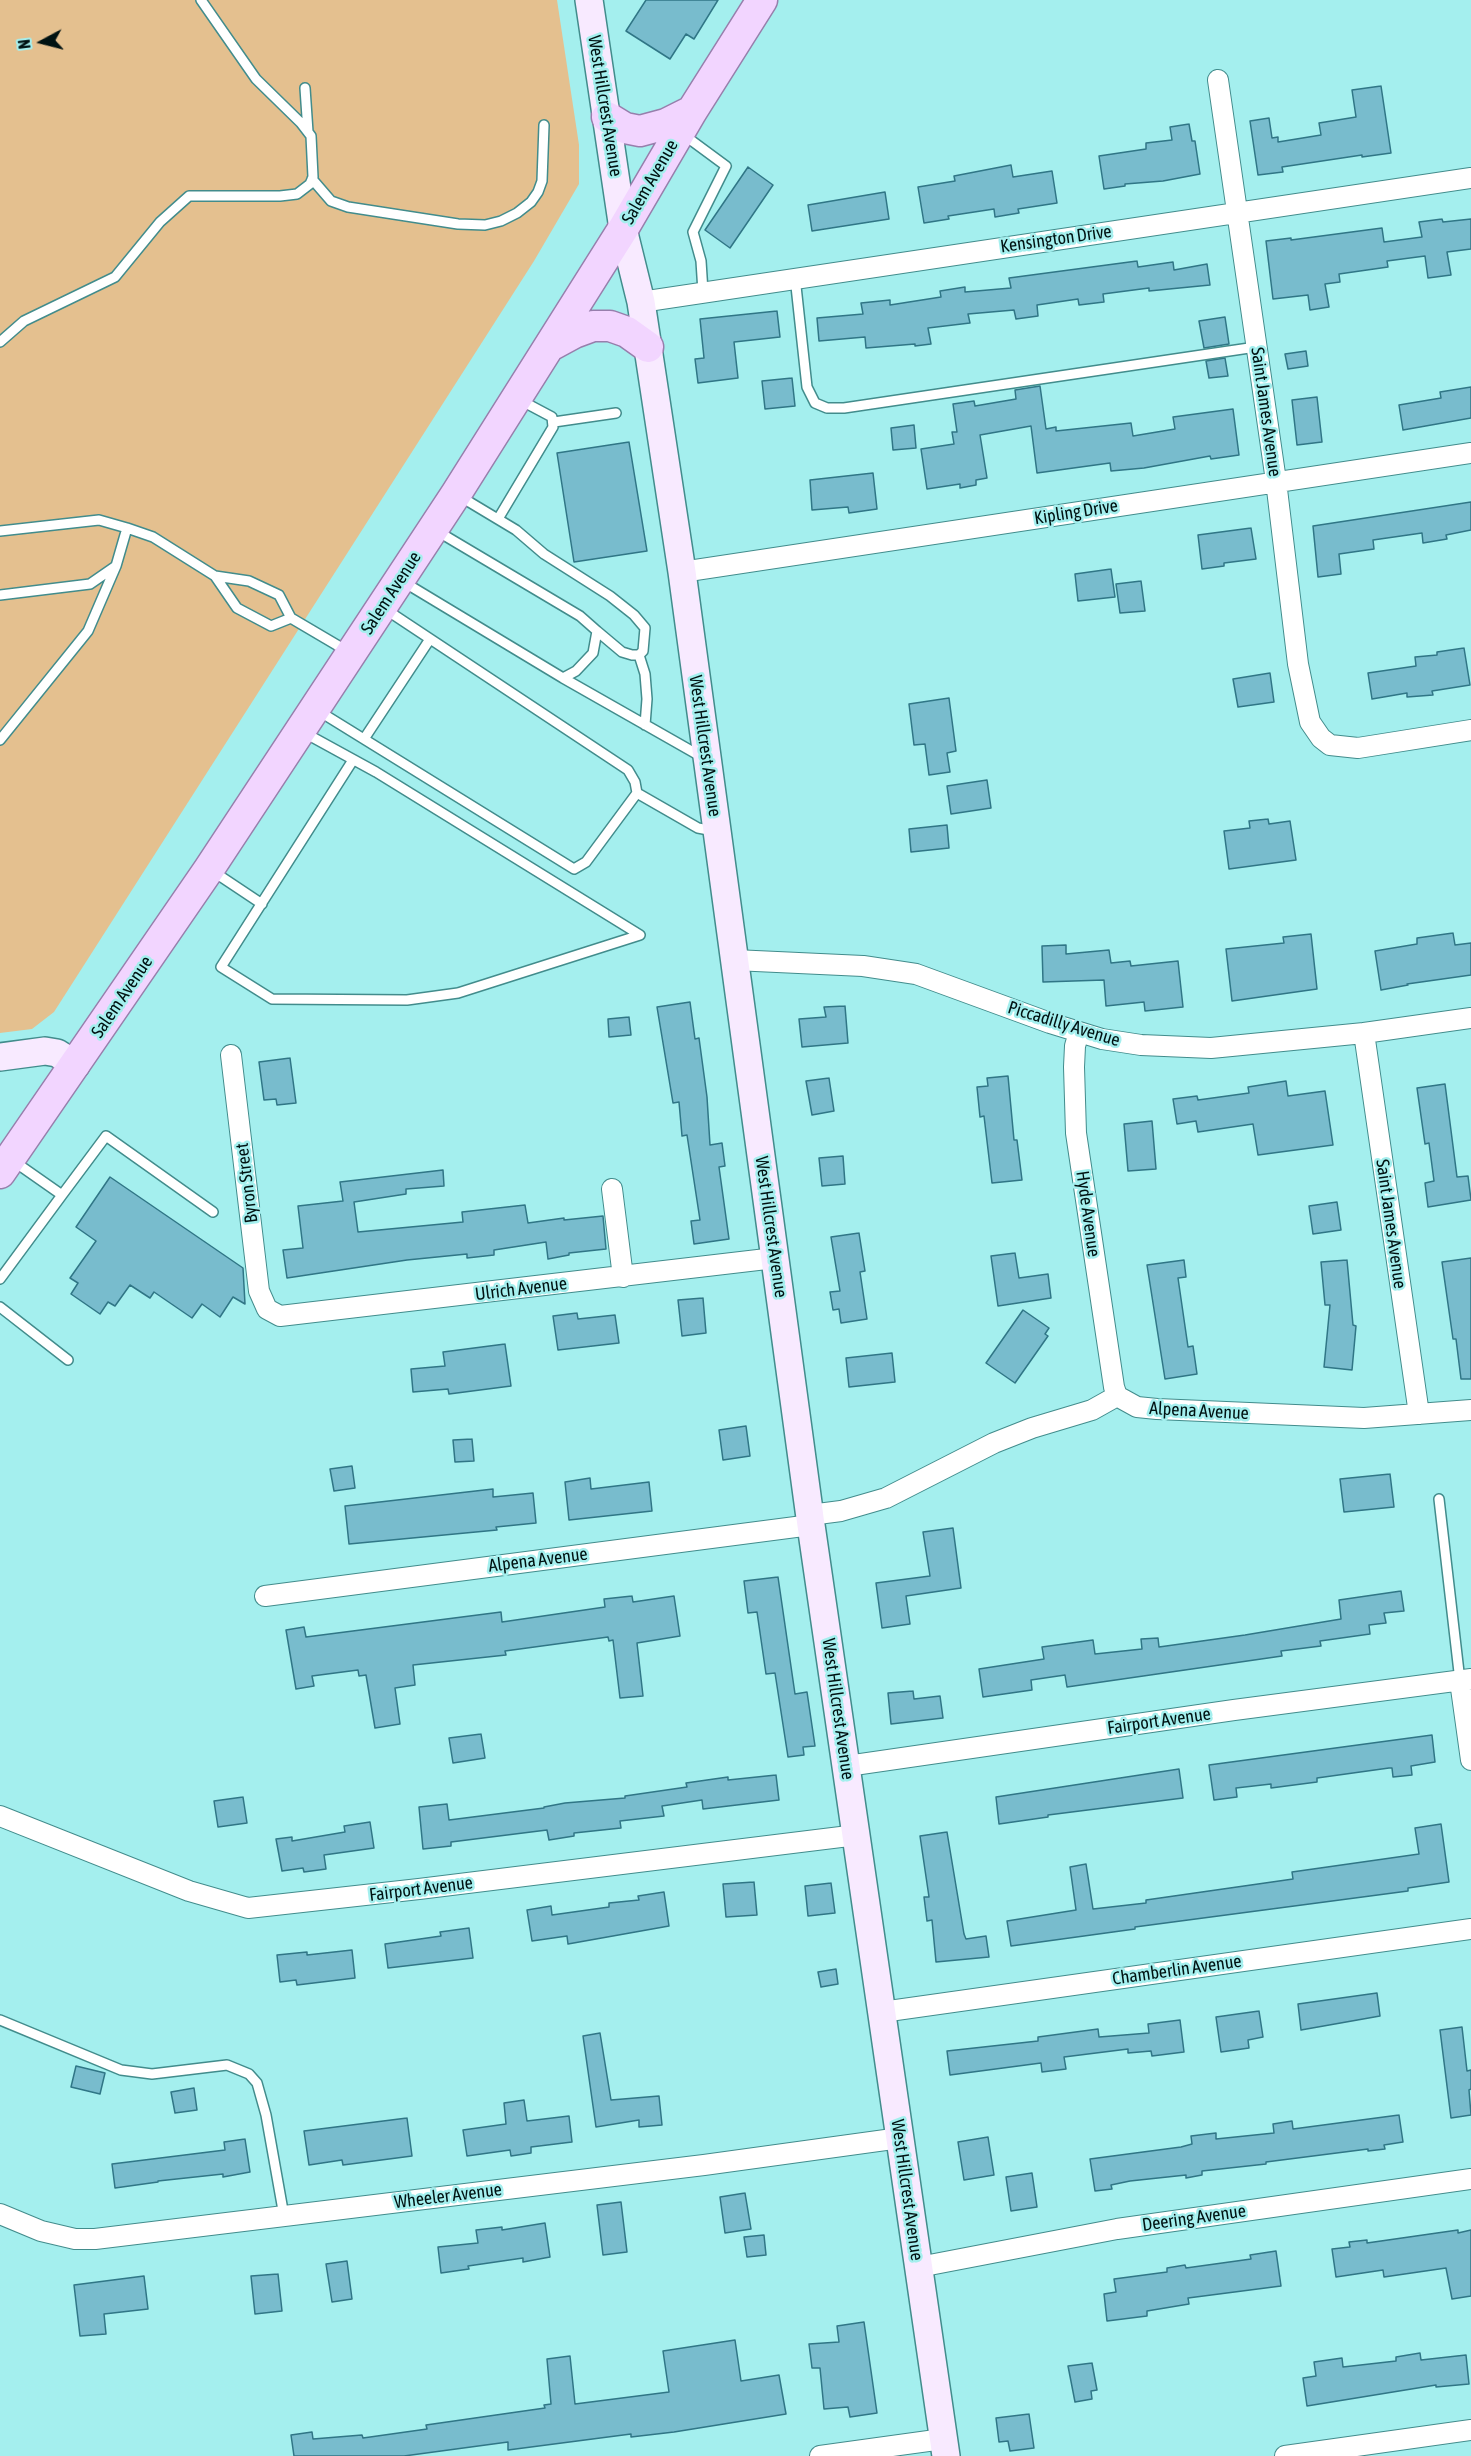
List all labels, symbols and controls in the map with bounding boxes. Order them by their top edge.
north arrow [12,12,72,72]
street label: West Hillcrest Avenue [583,34,627,178]
text: N [15,38,34,50]
street label: Salem Avenue [617,136,683,228]
street label: Kensington Drive [999,221,1113,257]
street label: Saint James Avenue [1246,346,1286,478]
street label: Kipling Drive [1033,495,1119,529]
street label: Salem Avenue [356,548,426,638]
street label: West Hillcrest Avenue [684,674,726,818]
street label: Salem Avenue [87,952,157,1042]
street label: Piccadilly Avenue [1005,997,1123,1051]
street label: Byron Street [231,1142,263,1224]
street label: West Hillcrest Avenue [750,1155,792,1299]
street label: Saint James Avenue [1371,1158,1411,1290]
street label: Hyde Avenue [1071,1170,1105,1258]
street label: Ulrich Avenue [474,1273,568,1305]
street label: Alpena Avenue [1149,1398,1249,1424]
street label: Alpena Avenue [487,1543,589,1577]
street label: West Hillcrest Avenue [817,1637,859,1781]
street label: Fairport Avenue [1106,1703,1212,1739]
street label: Fairport Avenue [368,1872,474,1906]
street label: Chamberlin Avenue [1111,1950,1243,1990]
street label: West Hillcrest Avenue [886,2118,928,2262]
street label: Wheeler Avenue [393,2179,503,2213]
street label: Deering Avenue [1141,2200,1247,2236]

